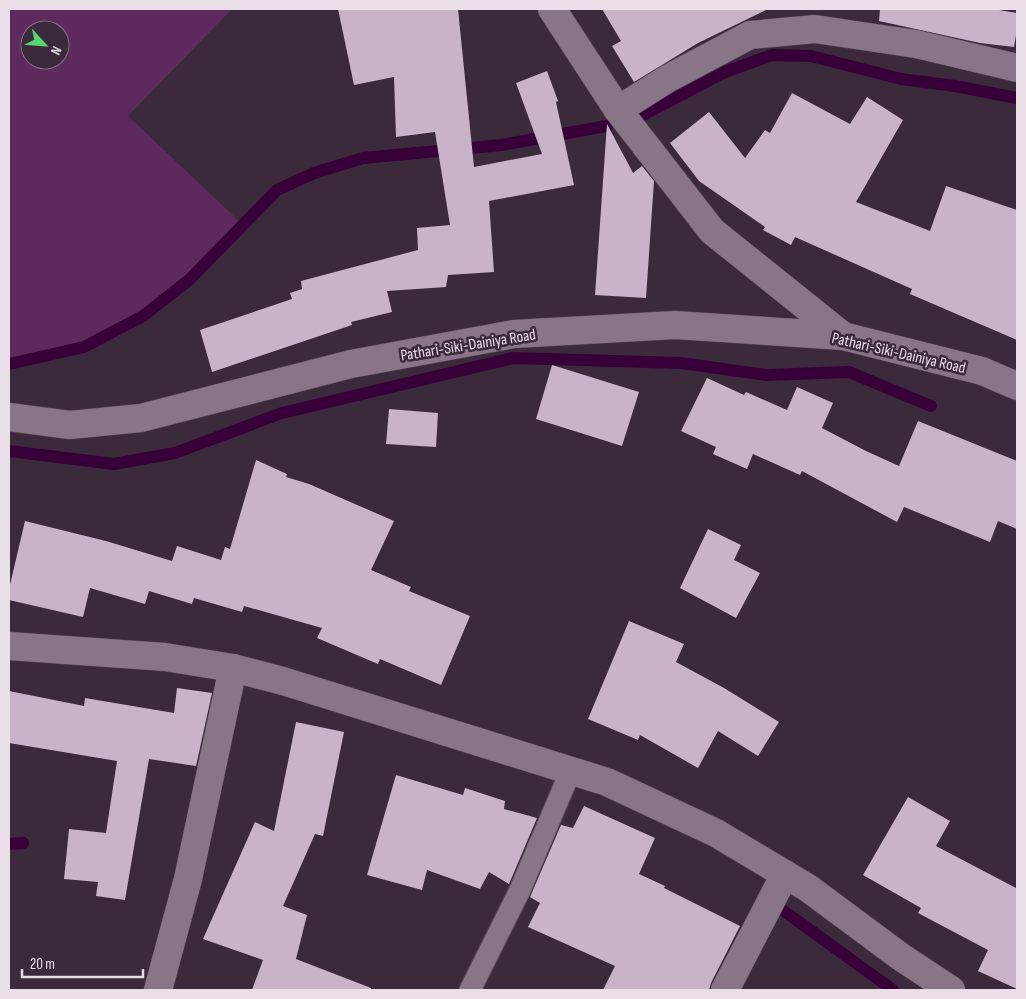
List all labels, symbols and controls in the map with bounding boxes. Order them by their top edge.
north arrow [20,20,70,70]
text: N [47,43,66,58]
street label: Pathari-Siki-Dainiya Road [399,325,537,366]
street label: Pathari-Siki-Dainiya Road [830,329,967,378]
scale bar [22,946,144,978]
text: 20 m [30,955,55,974]

